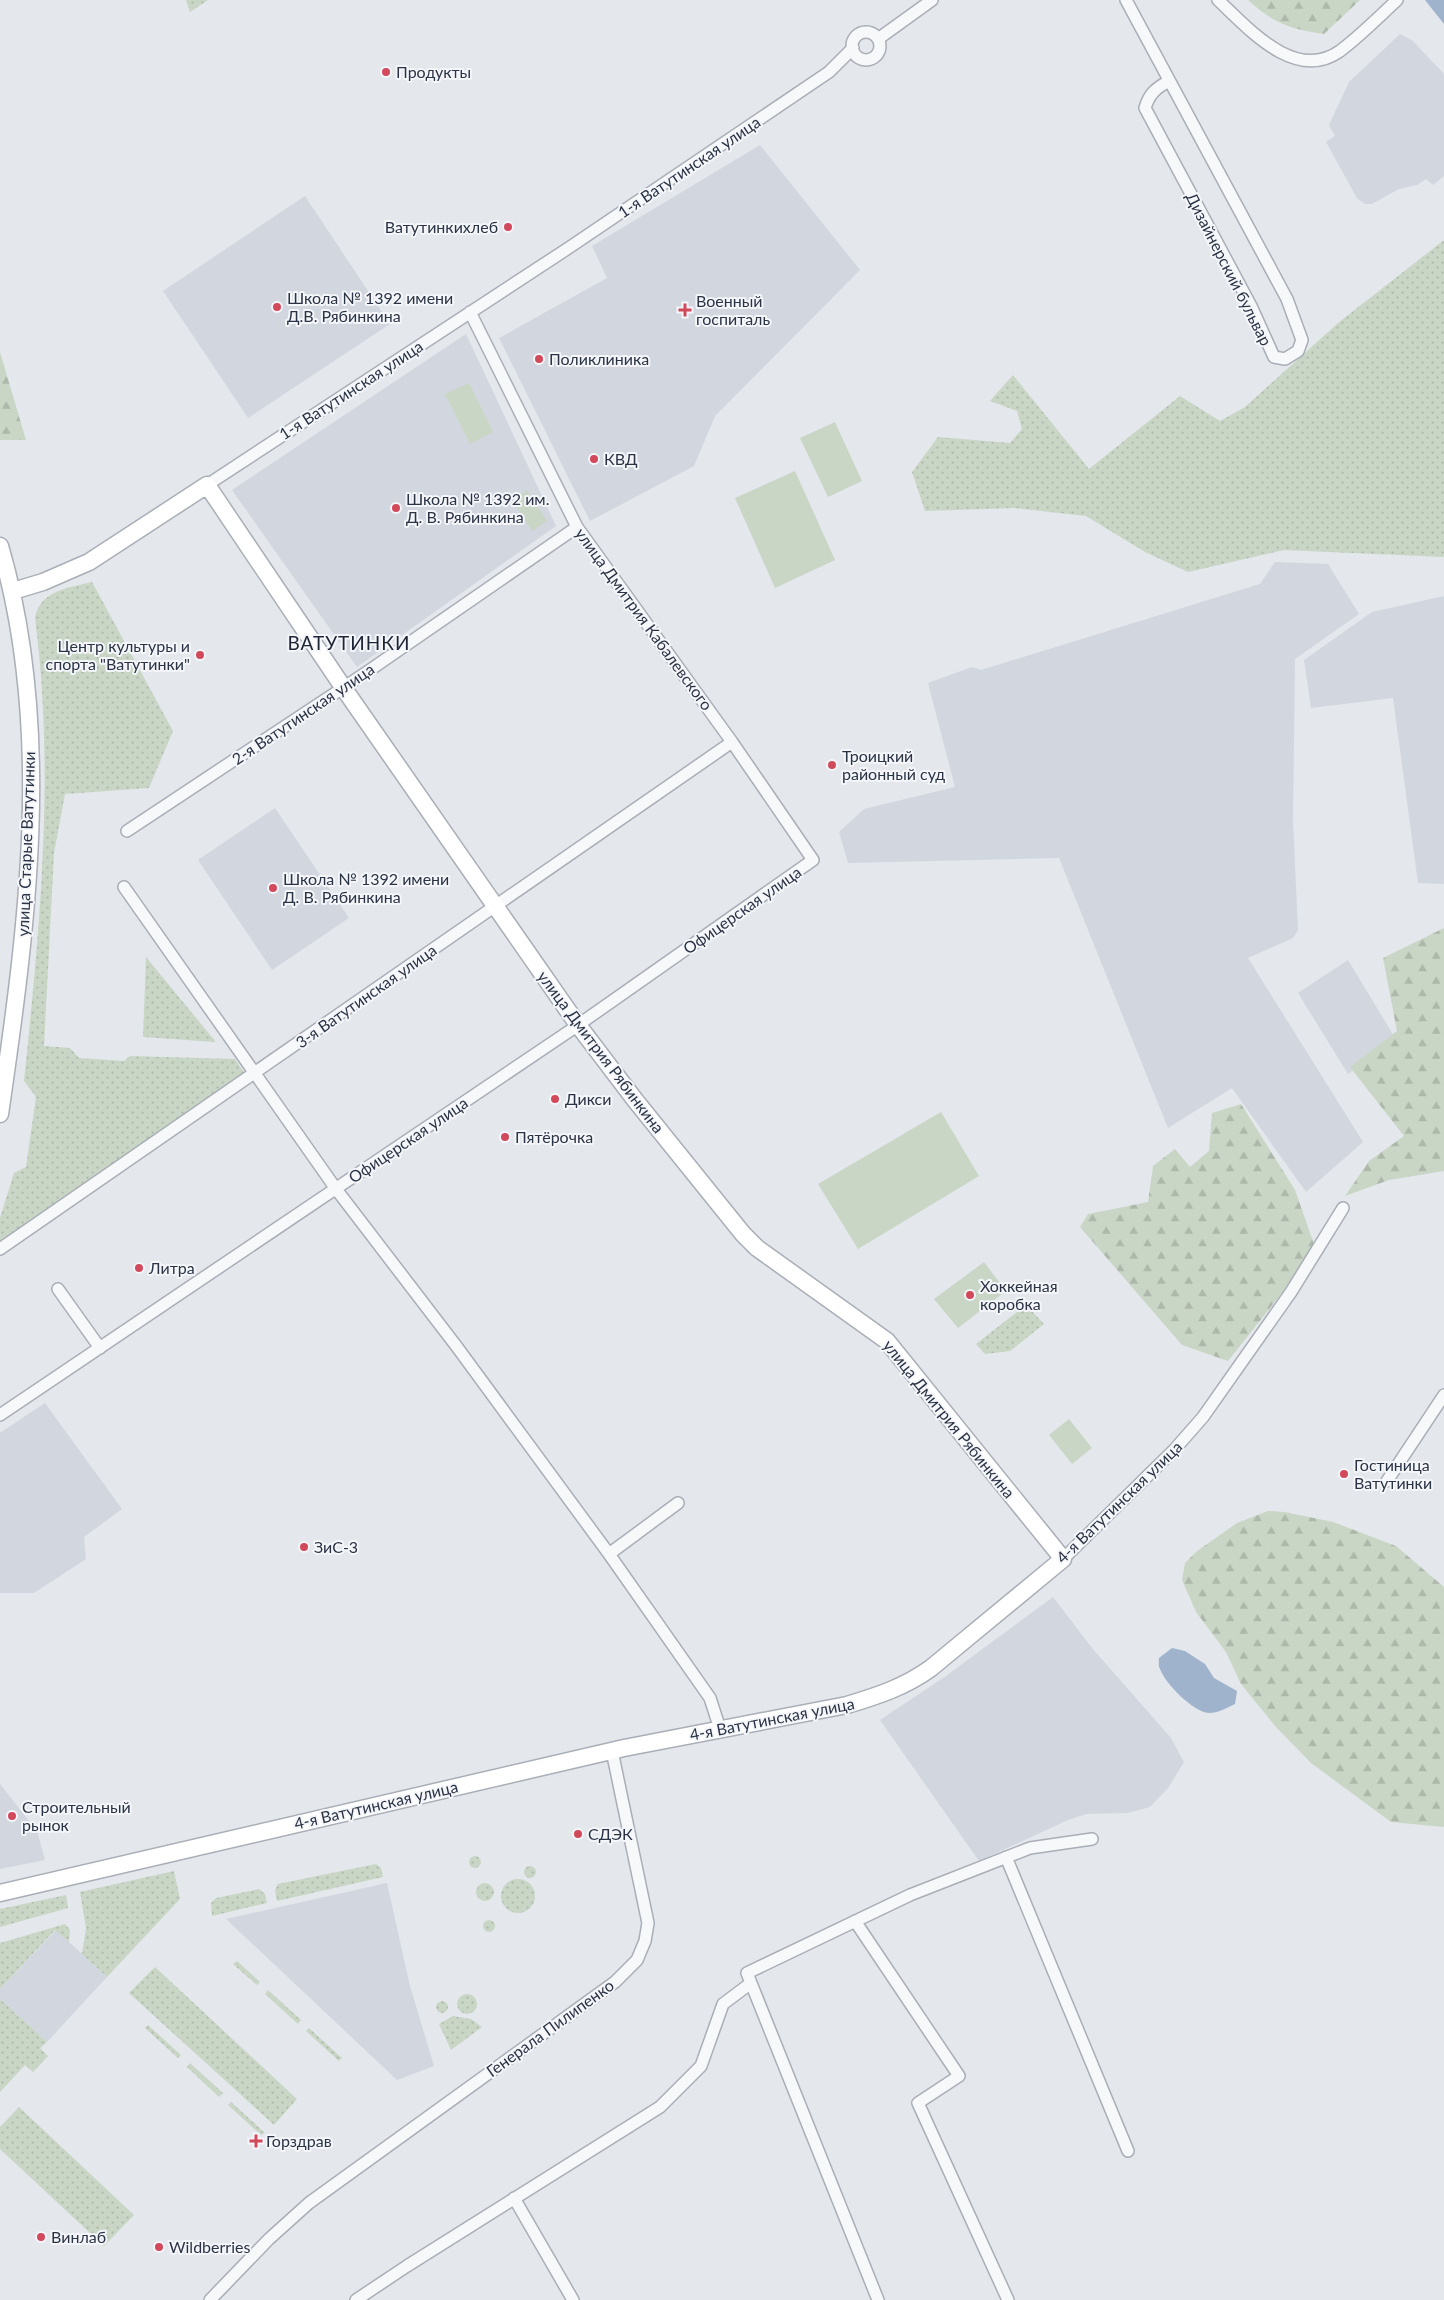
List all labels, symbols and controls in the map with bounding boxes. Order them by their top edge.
place label: Продукты [396,62,471,81]
marker: Продукты [380,66,392,78]
street label: 1-я Ватутинская улица [614,112,763,221]
street label: Дизайнерский бульвар [1183,189,1276,349]
place label: Ватутинкихлеб [385,217,498,236]
marker: Ватутинкихлеб [502,221,514,233]
place label: Школа № 1392 имени Д.В. Рябинкина [287,288,453,325]
place label: Военный госпиталь [696,291,770,328]
marker: Школа № 1392 имени Д.В. Рябинкина [271,301,283,313]
marker: Военный госпиталь [678,303,692,317]
street label: 1-я Ватутинская улица [275,336,426,443]
place label: Поликлиника [549,349,649,368]
marker: Поликлиника [533,353,545,365]
place label: КВД [604,449,638,468]
marker: КВД [588,453,600,465]
place label: Школа № 1392 им. Д. В. Рябинкина [406,489,549,526]
marker: Школа № 1392 им. Д. В. Рябинкина [390,502,402,514]
street label: улица Дмитрия Кабалевского [572,524,717,714]
district label: ВАТУТИНКИ [287,631,411,654]
place label: Центр культуры и спорта "Ватутинки" [46,636,190,673]
marker: Центр культуры и спорта "Ватутинки" [194,649,206,661]
street label: 2-я Ватутинская улица [228,659,377,768]
place label: Троицкий районный суд [842,746,945,783]
street label: улица Старые Ватутинки [13,751,38,937]
marker: Троицкий районный суд [826,759,838,771]
street label: Офицерская улица [679,862,804,957]
place label: Школа № 1392 имени Д. В. Рябинкина [283,869,449,906]
marker: Школа № 1392 имени Д. В. Рябинкина [267,882,279,894]
street label: 3-я Ватутинская улица [292,940,440,1051]
street label: улица Дмитрия Рябинкина [534,967,669,1136]
place label: Дикси [565,1089,611,1108]
street label: Офицерская улица [344,1093,471,1187]
marker: Дикси [549,1093,561,1105]
place label: Пятёрочка [515,1127,593,1146]
marker: Пятёрочка [499,1131,511,1143]
place label: Литра [148,1258,195,1277]
marker: Литра [133,1262,145,1274]
place label: Хоккейная коробка [980,1276,1058,1313]
marker: Хоккейная коробка [964,1289,976,1301]
street label: улица Дмитрия Рябинкина [880,1336,1019,1502]
street label: 4-я Ватутинская улица [1052,1437,1185,1567]
place label: Гостиница Ватутинки [1354,1455,1432,1492]
marker: Гостиница Ватутинки [1338,1468,1350,1480]
place label: ЗиС-3 [314,1537,358,1556]
marker: ЗиС-3 [298,1541,310,1553]
street label: 4-я Ватутинская улица [688,1693,856,1744]
street label: 4-я Ватутинская улица [292,1776,460,1833]
place label: Строительный рынок [22,1797,131,1834]
marker: Строительный рынок [6,1810,18,1822]
place label: СДЭК [588,1824,633,1843]
marker: СДЭК [572,1828,584,1840]
street label: Генерала Пилипенко [482,1975,617,2080]
place label: Горздрав [266,2131,332,2150]
marker: Горздрав [250,2135,262,2147]
place label: Винлаб [51,2227,106,2246]
marker: Винлаб [35,2231,47,2243]
place label: Wildberries [169,2237,250,2256]
marker: Wildberries [153,2241,165,2253]

